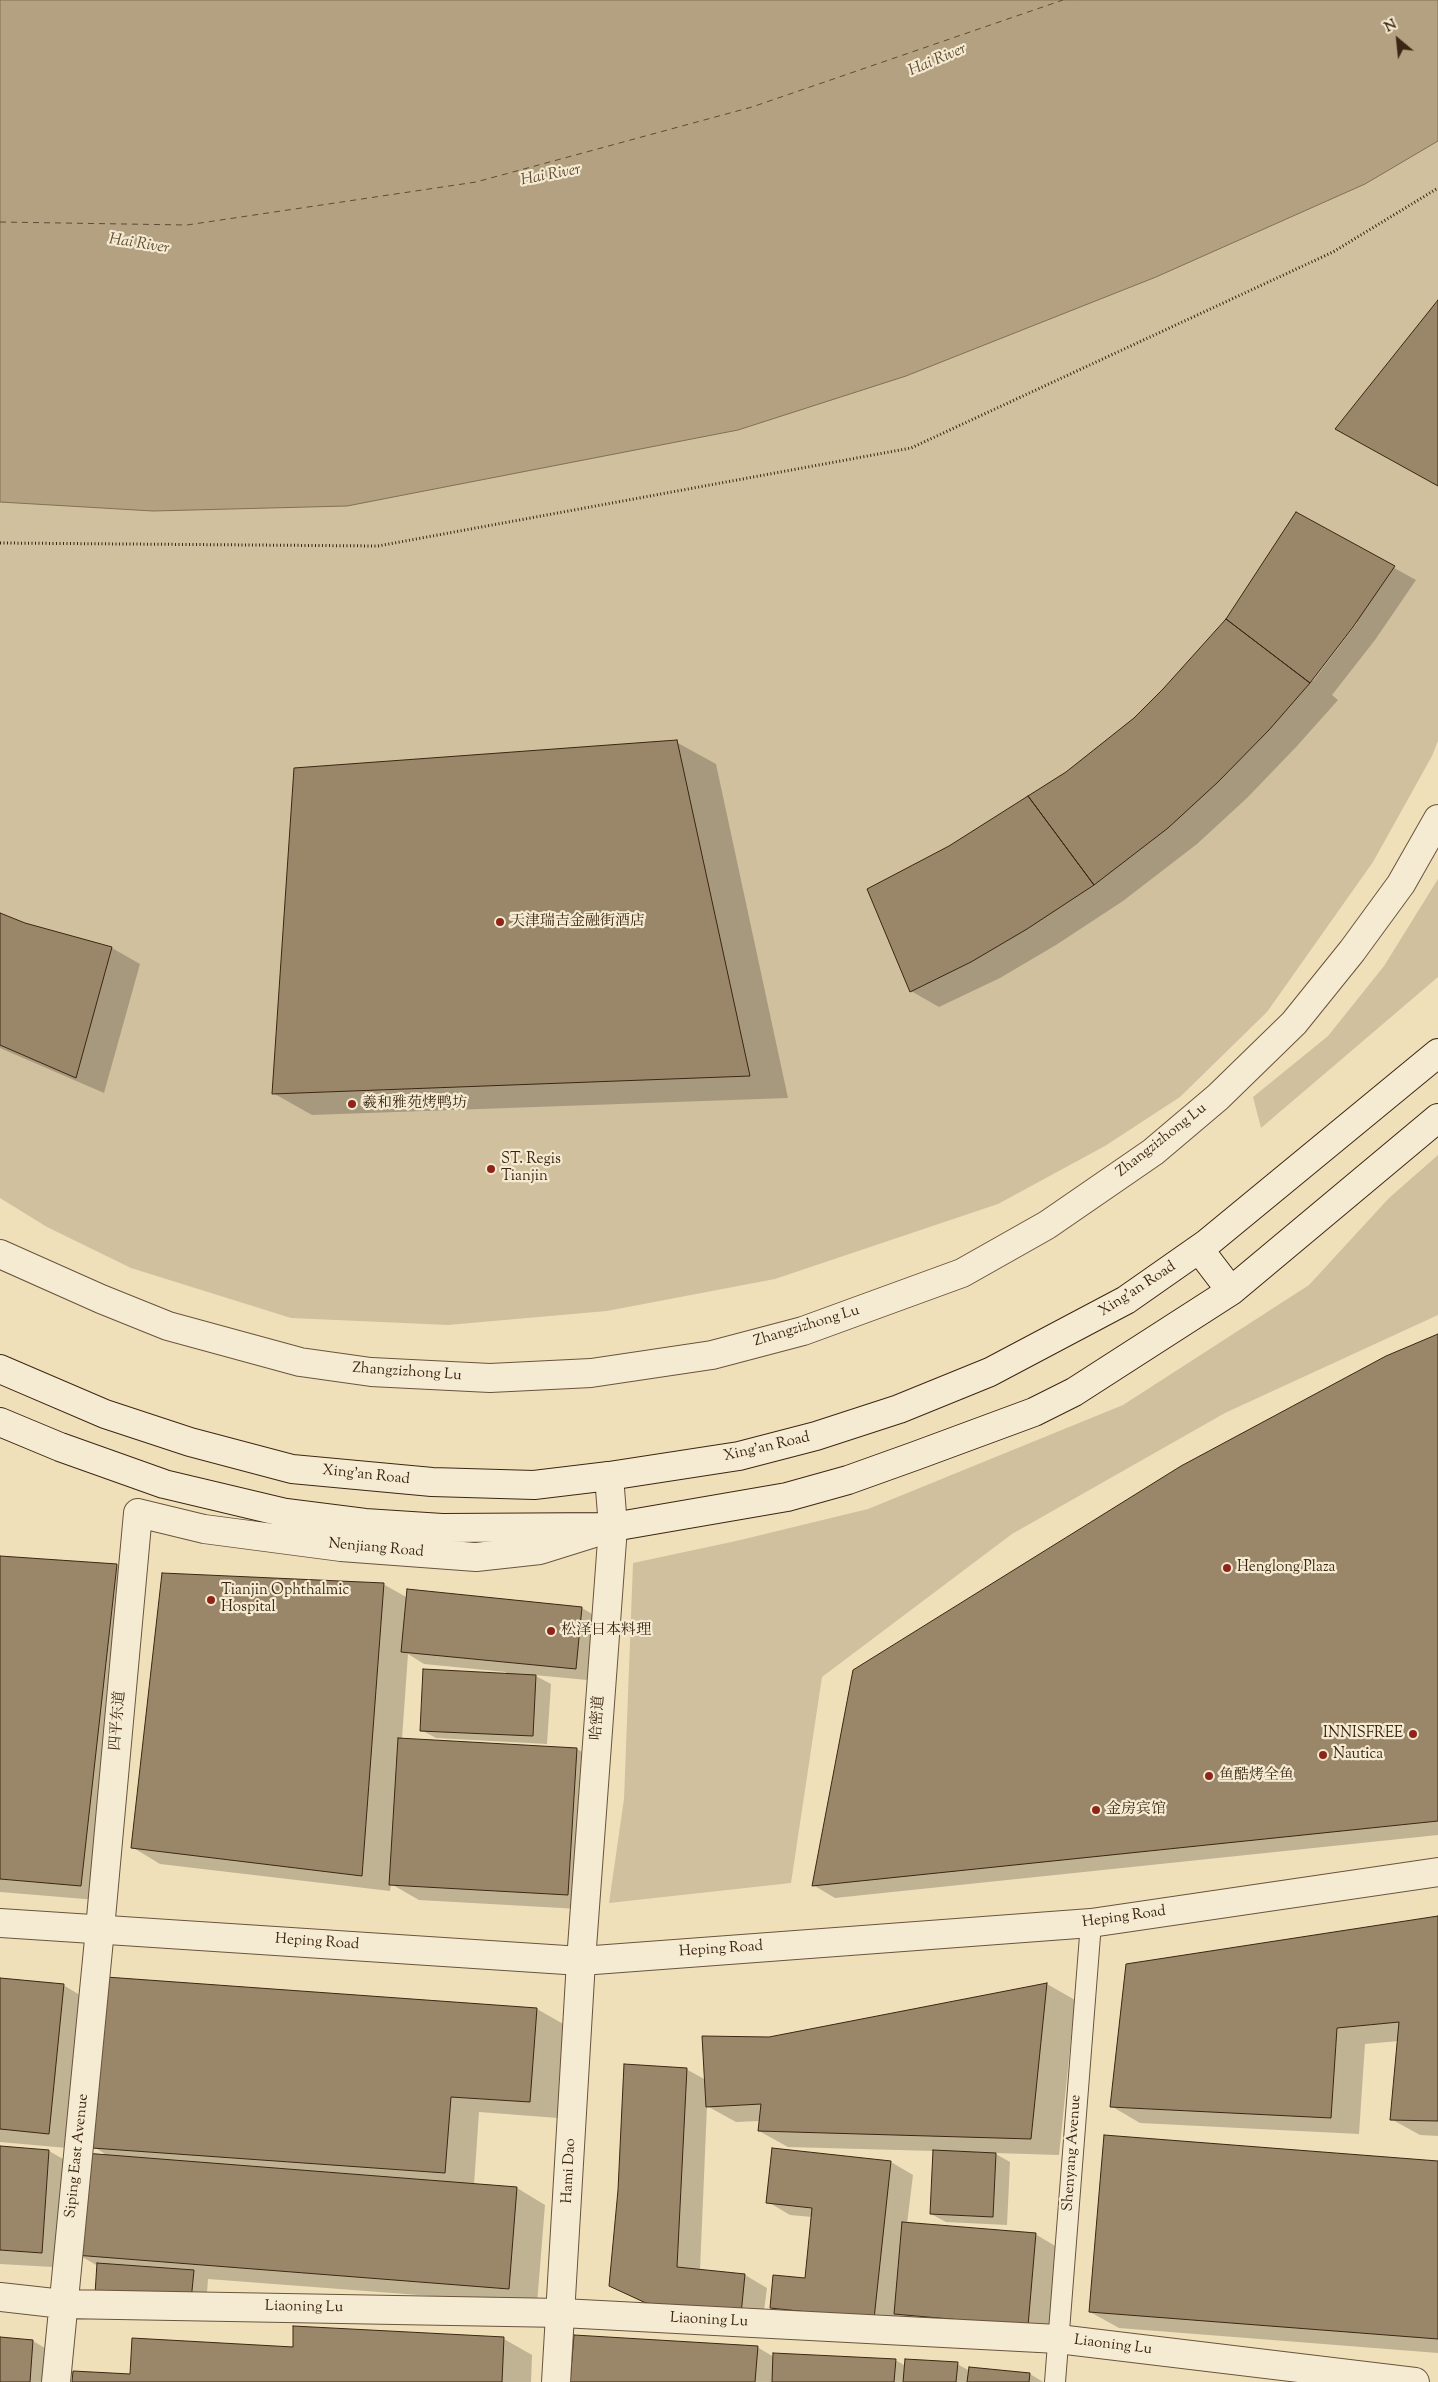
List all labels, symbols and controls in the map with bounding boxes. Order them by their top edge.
north arrow [1373,15,1423,65]
text: N [1381,15,1401,38]
water label: Hai River [906,40,970,82]
water label: Hai River [519,161,583,191]
water label: Hai River [108,231,170,259]
place label: 天津瑞吉金融街酒店 [510,913,645,931]
marker: 天津瑞吉金融街酒店 [494,916,506,928]
place label: 羲和雅苑烤鸭坊 [362,1095,467,1113]
marker: 羲和雅苑烤鸭坊 [346,1098,358,1110]
street label: Zhangzizhong Lu [1113,1100,1211,1182]
place label: ST. Regis Tianjin [501,1151,561,1186]
marker: ST. Regis Tianjin [485,1163,497,1175]
street label: Xing'an Road [1096,1259,1180,1321]
street label: Zhangzizhong Lu [752,1302,862,1352]
street label: Zhangzizhong Lu [352,1360,462,1386]
street label: Xing'an Road [722,1429,812,1467]
street label: Xing'an Road [321,1462,411,1490]
street label: Nenjiang Road [328,1536,424,1562]
place label: Henglong Plaza [1237,1559,1336,1577]
marker: Henglong Plaza [1221,1562,1233,1574]
place label: Tianjin Ophthalmic Hospital [221,1582,349,1617]
marker: Tianjin Ophthalmic Hospital [205,1594,217,1606]
place label: 松泽日本料理 [561,1622,651,1640]
marker: 松泽日本料理 [545,1625,557,1637]
street label: 四平东道 [107,1690,131,1752]
street label: 哈密道 [588,1695,610,1741]
place label: INNISFREE [1323,1725,1403,1743]
marker: INNISFREE [1407,1728,1419,1740]
place label: Nautica [1333,1746,1383,1764]
marker: Nautica [1317,1749,1329,1761]
place label: 鱼酷烤全鱼 [1219,1767,1294,1785]
marker: 鱼酷烤全鱼 [1203,1770,1215,1782]
place label: 金房宾馆 [1106,1801,1166,1819]
marker: 金房宾馆 [1090,1804,1102,1816]
street label: Heping Road [1081,1903,1167,1933]
street label: Heping Road [274,1931,360,1955]
street label: Heping Road [678,1938,764,1962]
street label: Siping East Avenue [63,2093,93,2219]
street label: Shenyang Avenue [1060,2094,1086,2212]
street label: Hami Dao [559,2138,581,2204]
street label: Liaoning Lu [265,2298,343,2318]
street label: Liaoning Lu [669,2310,749,2332]
street label: Liaoning Lu [1073,2332,1153,2360]

